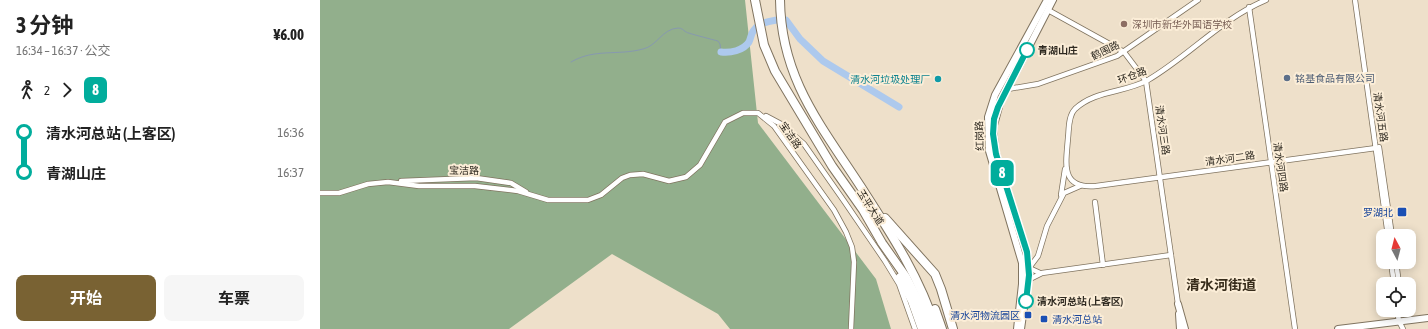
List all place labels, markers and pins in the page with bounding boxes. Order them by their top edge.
marker: 深圳市新华外国语学校 [1119,19,1129,29]
place label: 深圳市新华外国语学校 [1132,19,1232,30]
marker: 青湖山庄 [1019,42,1035,58]
place label: 青湖山庄 [1038,45,1078,56]
marker: 铭基食品有限公司 [1282,73,1292,83]
place label: 铭基食品有限公司 [1295,73,1375,84]
place label: 清水河垃圾处理厂 [850,74,930,85]
marker: 清水河垃圾处理厂 [933,74,943,84]
marker: 罗湖北 [1396,206,1408,218]
place label: 罗湖北 [1363,207,1393,218]
marker: 清水河总站 (上客区) [1018,293,1034,309]
place label: 清水河总站 (上客区) [1037,296,1123,307]
place label: 清水河物流园区 [950,310,1020,321]
marker: 清水河物流园区 [1023,310,1033,320]
marker: 清水河总站 [1039,314,1049,324]
place label: 清水河总站 [1052,314,1102,325]

